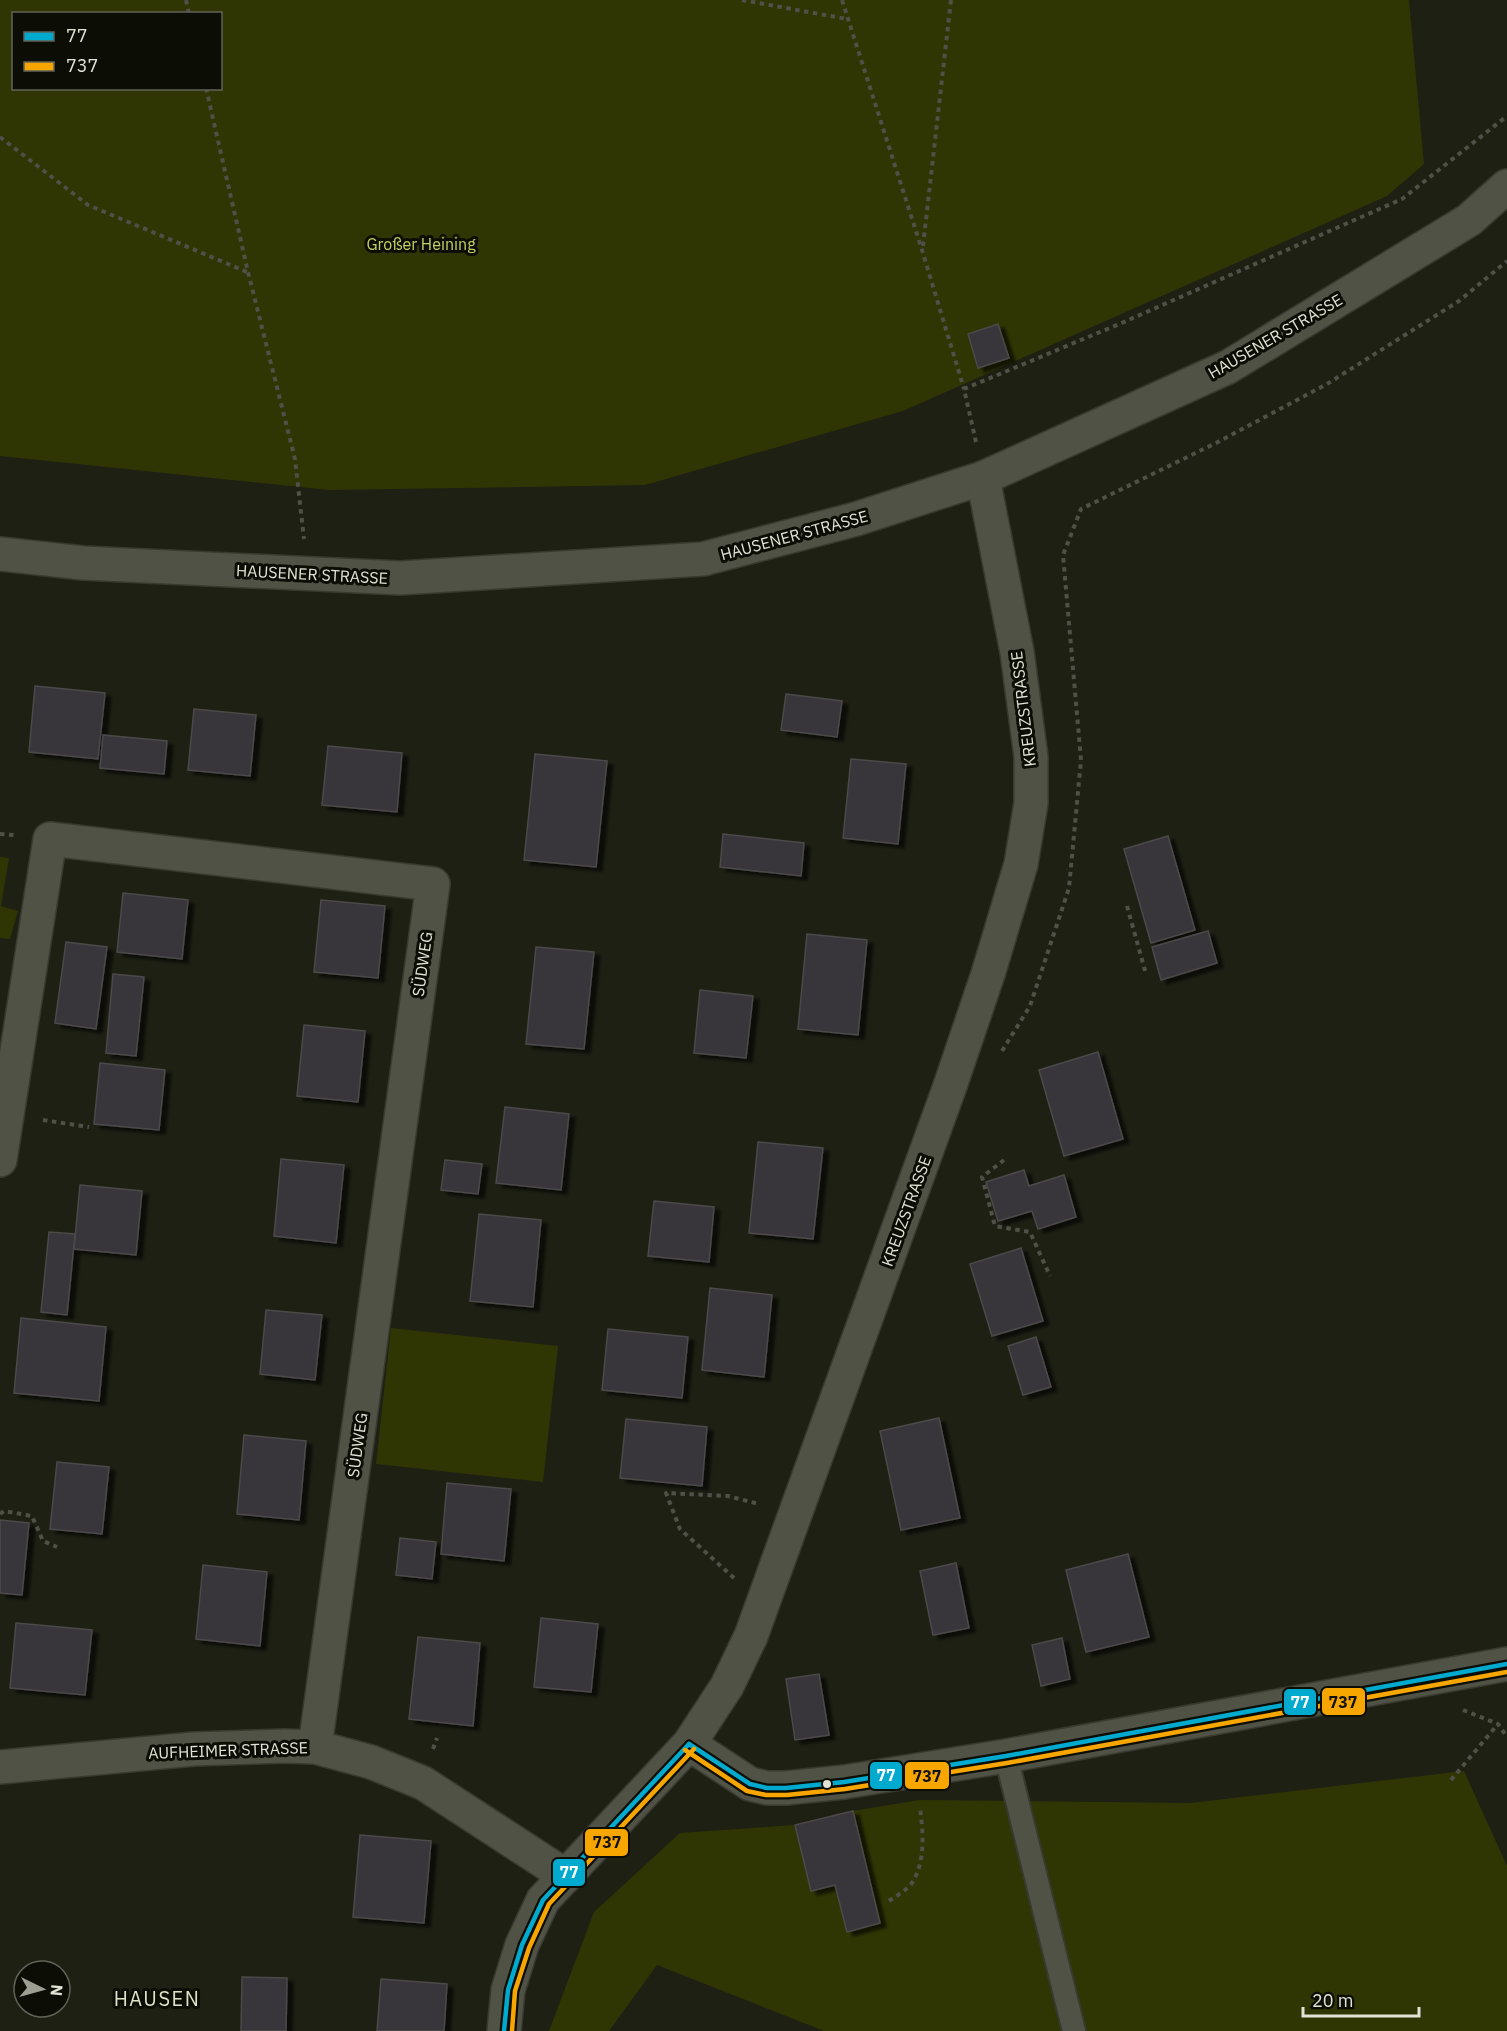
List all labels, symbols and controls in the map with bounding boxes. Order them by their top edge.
legend [12,12,222,90]
text: 77 [66,24,88,47]
text: 737 [66,54,98,77]
park label: Großer Heining [366,234,476,254]
street label: HAUSENER STRASSE [1204,289,1346,383]
street label: HAUSENER STRASSE [718,506,870,564]
street label: HAUSENER STRASSE [236,560,388,588]
street label: KREUZSTRASSE [1006,650,1040,768]
street label: SÜDWEG [408,930,436,998]
street label: KREUZSTRASSE [877,1153,935,1269]
street label: SÜDWEG [343,1411,371,1479]
line badge: 737 [1321,1687,1366,1716]
line badge: 77 [1283,1688,1317,1716]
text: 77 [1290,1692,1310,1712]
text: 737 [1329,1692,1357,1712]
street label: AUFHEIMER STRASSE [148,1737,308,1763]
line badge: 77 [869,1761,903,1790]
line badge: 737 [904,1761,950,1790]
text: 77 [876,1765,896,1785]
text: 737 [913,1766,941,1786]
unlabelled marker [821,1778,833,1790]
line badge: 737 [584,1828,629,1857]
text: 737 [593,1832,621,1852]
line badge: 77 [552,1858,586,1887]
text: 77 [559,1862,579,1882]
north arrow [12,1959,72,2019]
scale bar [1303,1980,1418,2018]
text: N [46,1984,67,1997]
district label: HAUSEN [114,1985,200,2012]
text: 20 m [1312,1989,1354,2012]

